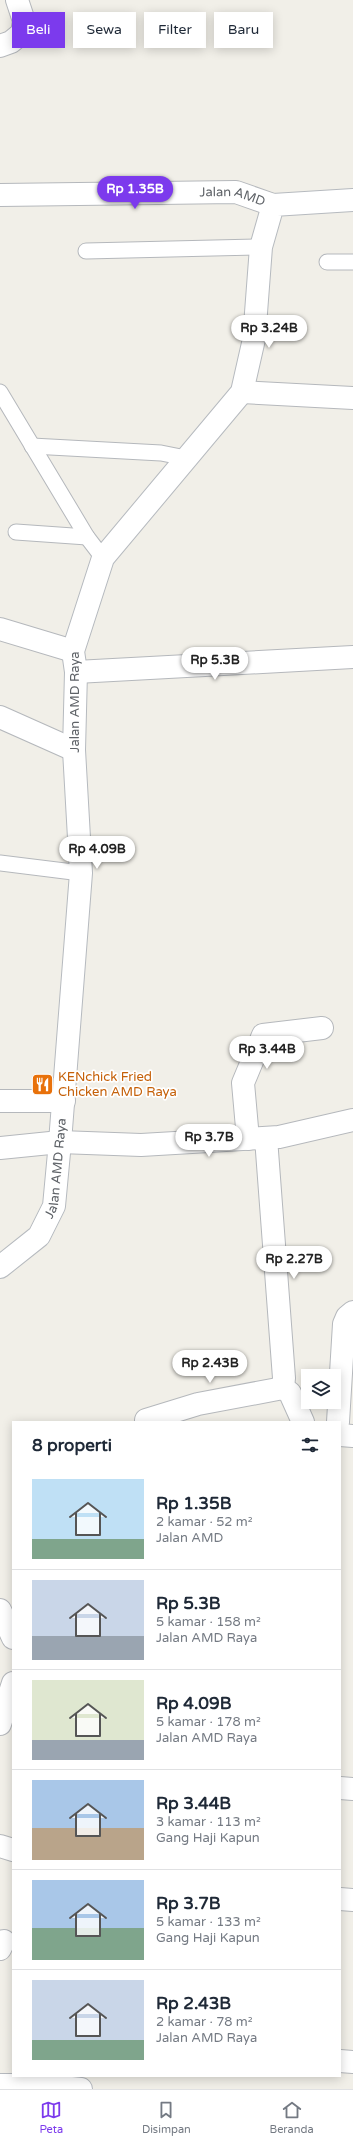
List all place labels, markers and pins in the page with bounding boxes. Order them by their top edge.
pin: Rp 1.35B [94,176,176,210]
pin: Rp 3.24B [228,315,310,349]
pin: Rp 5.3B [178,647,252,681]
pin: Rp 4.09B [56,836,138,870]
pin: Rp 3.44B [226,1036,308,1070]
place label: KENchick Fried Chicken AMD Raya [58,1069,177,1100]
restaurant icon: KENchick Fried Chicken AMD Raya [30,1071,56,1097]
pin: Rp 3.7B [172,1124,246,1158]
pin: Rp 2.27B [253,1246,335,1280]
pin: Rp 2.43B [169,1350,251,1384]

